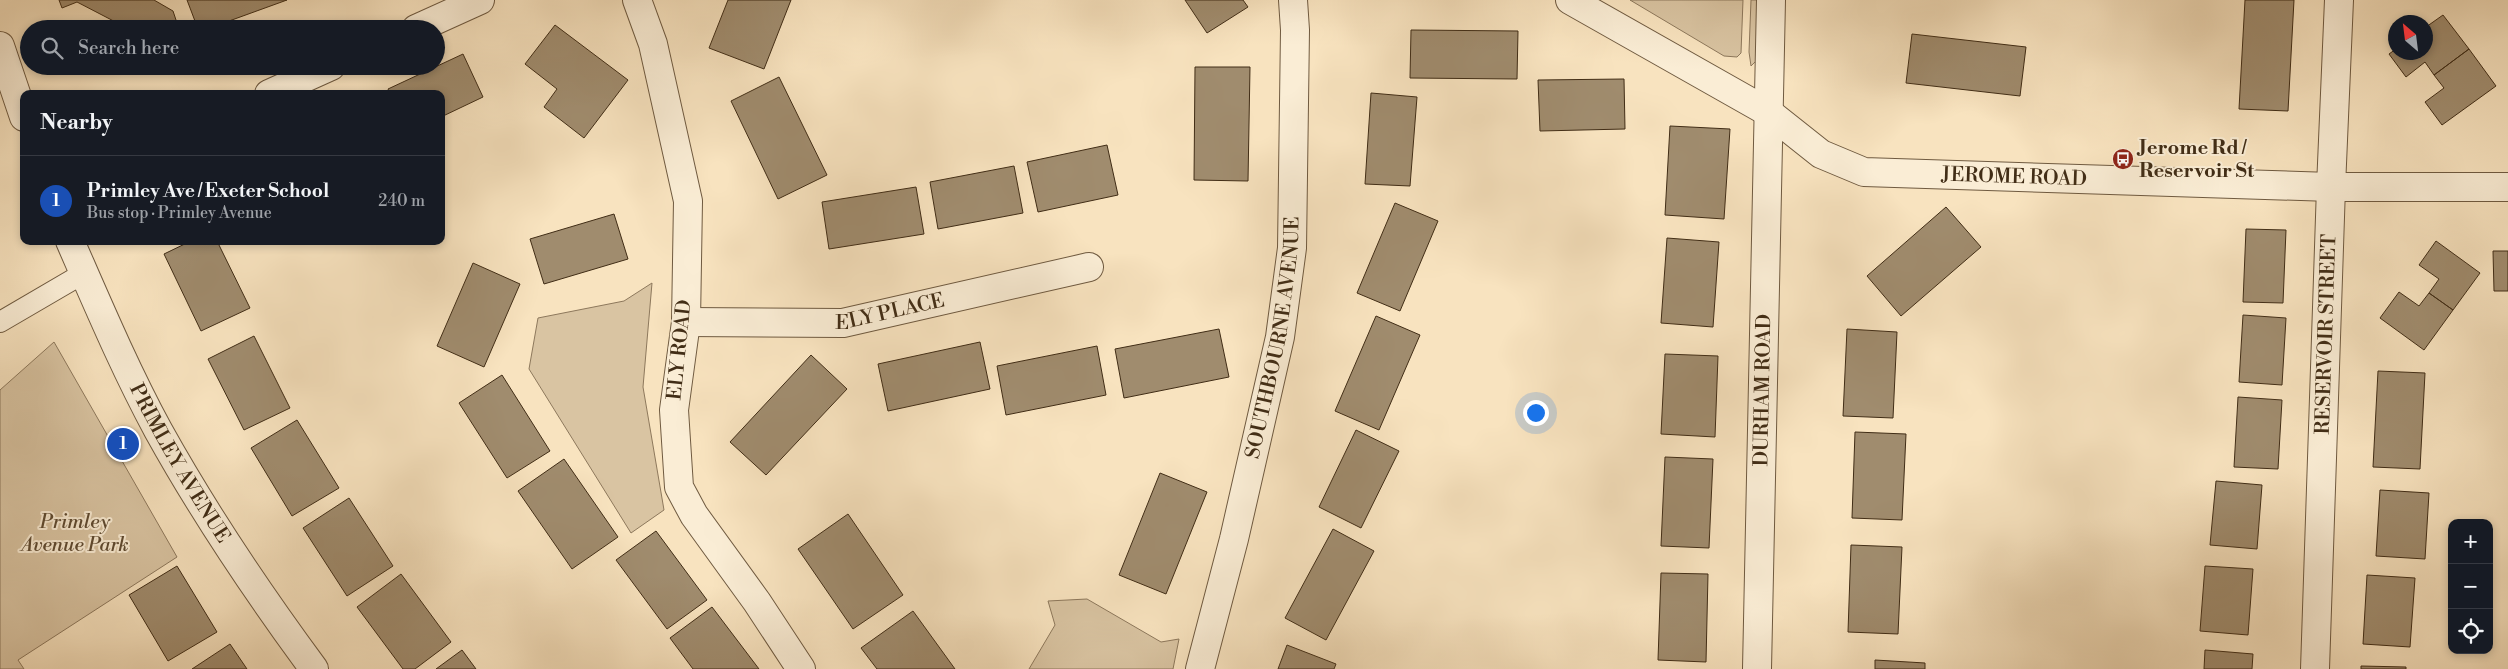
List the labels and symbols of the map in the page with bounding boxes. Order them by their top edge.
north arrow [2388,15,2433,60]
place label: Jerome Rd / Reservoir St [2136,136,2255,184]
bus stop icon: Jerome Rd / Reservoir St [2111,147,2135,171]
street label: JEROME ROAD [1940,162,2087,192]
street label: SOUTHBOURNE AVENUE [1240,216,1305,461]
street label: RESERVOIR STREET [2310,233,2342,435]
street label: ELY PLACE [835,288,947,336]
street label: ELY ROAD [662,299,698,401]
street label: DURHAM ROAD [1749,313,1777,467]
street label: PRIMLEY AVENUE [124,379,235,548]
your location [1523,400,1549,426]
pin: 1 [107,425,139,463]
park label: Primley Avenue Park [19,510,129,558]

